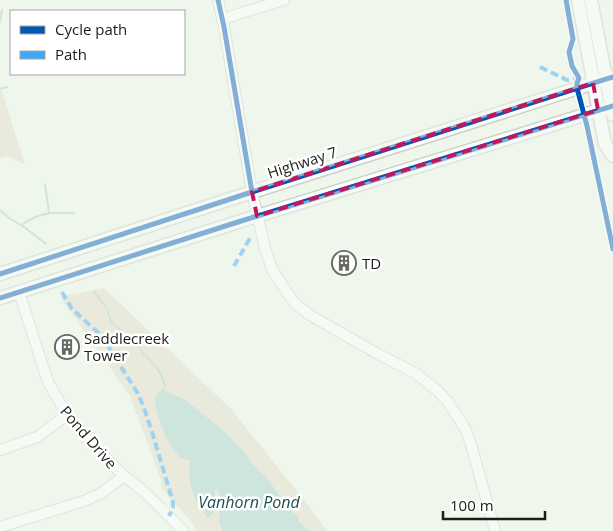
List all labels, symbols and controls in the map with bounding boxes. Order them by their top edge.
legend [10,10,185,75]
text: Cycle path [55,19,127,39]
text: Path [55,44,87,64]
street label: Highway 7 [265,141,339,183]
building icon: TD [331,250,357,276]
place label: TD [362,253,381,273]
place label: Saddlecreek Tower [84,328,169,365]
building icon: Saddlecreek Tower [54,334,80,360]
street label: Pond Drive [56,401,122,473]
scale bar [443,488,546,520]
water label: Vanhorn Pond [198,491,301,513]
text: 100 m [450,495,494,515]

